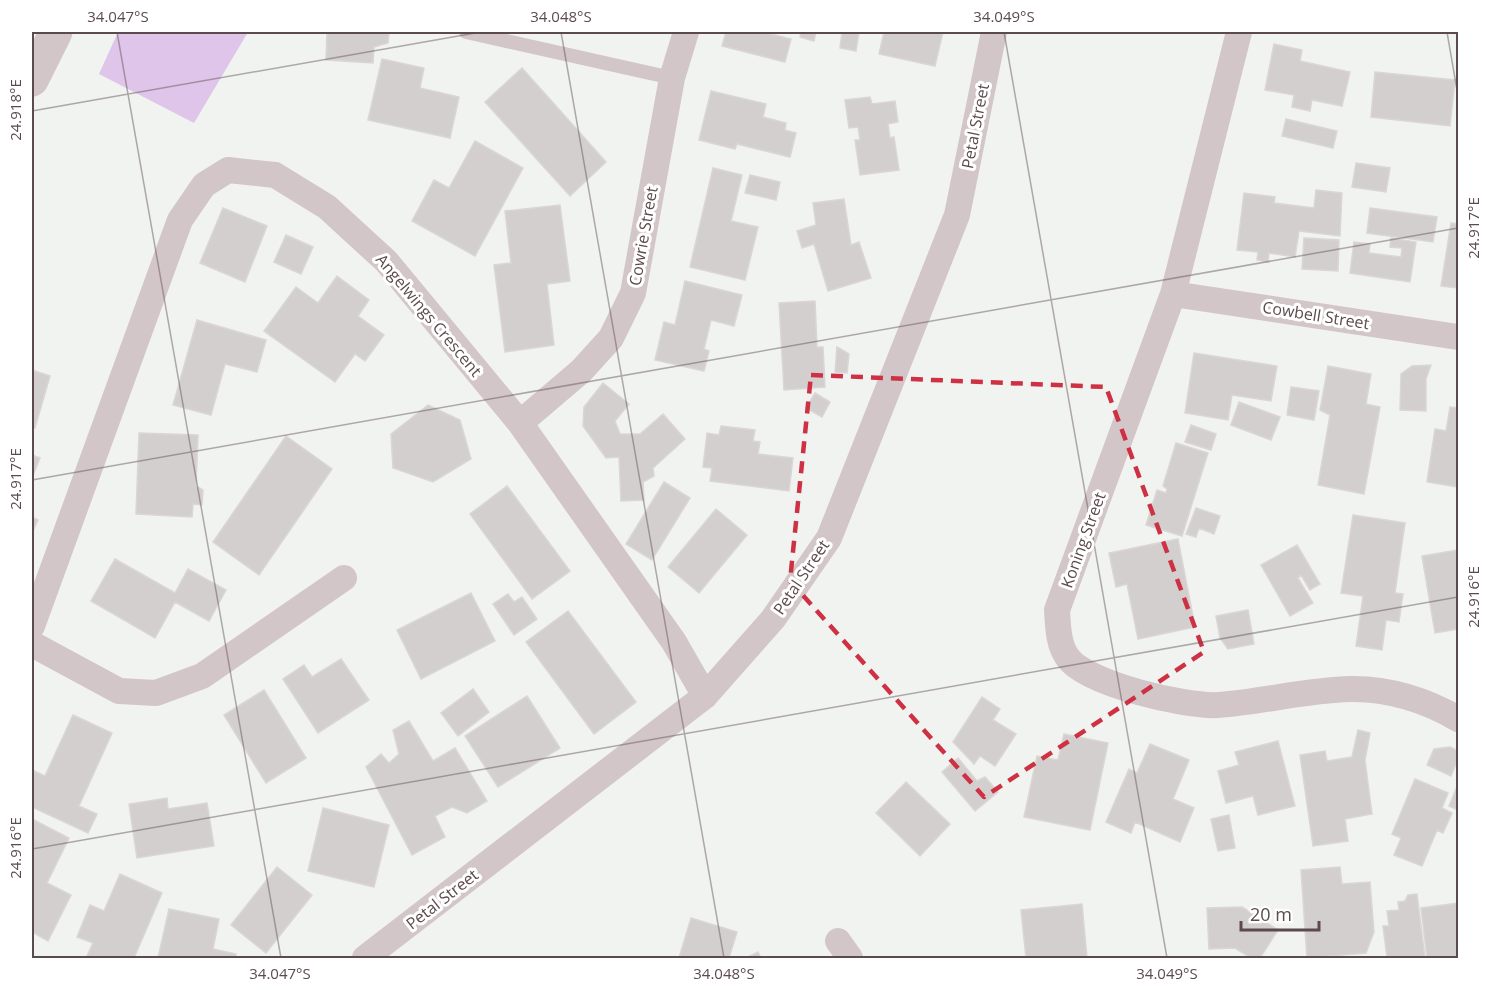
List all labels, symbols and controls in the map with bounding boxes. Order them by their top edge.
text: 34.047°S [87,6,149,26]
text: 34.048°S [530,6,592,26]
text: 34.049°S [973,6,1035,26]
text: 24.918°E [5,79,25,141]
street label: Petal Street [956,81,994,170]
street label: Cowrie Street [623,184,663,287]
text: 24.917°E [1463,197,1483,259]
street label: Angelwings Crescent [371,249,487,381]
street label: Cowbell Street [1261,296,1371,334]
text: 24.917°E [5,448,25,510]
street label: Koning Street [1055,489,1111,591]
street label: Petal Street [768,535,834,619]
text: 24.916°E [1463,566,1483,628]
text: 24.916°E [5,817,25,879]
street label: Petal Street [401,864,483,934]
scale bar [1241,894,1319,932]
text: 20 m [1250,902,1292,926]
text: 34.047°S [249,963,311,983]
text: 34.048°S [693,963,755,983]
text: 34.049°S [1136,963,1198,983]

